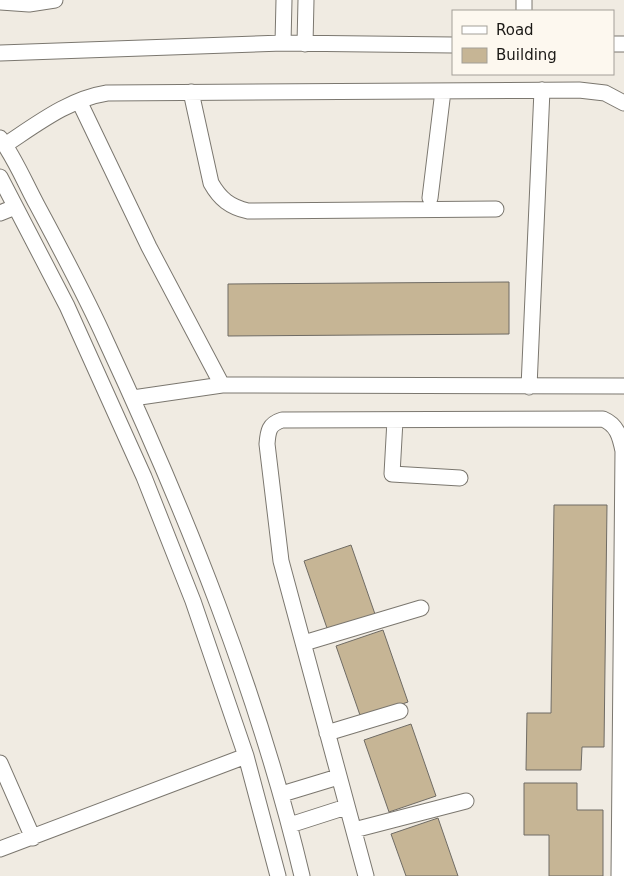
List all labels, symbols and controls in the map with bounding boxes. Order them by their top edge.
legend [452,10,614,75]
text: Road [496,21,534,39]
text: Building [496,46,557,64]

